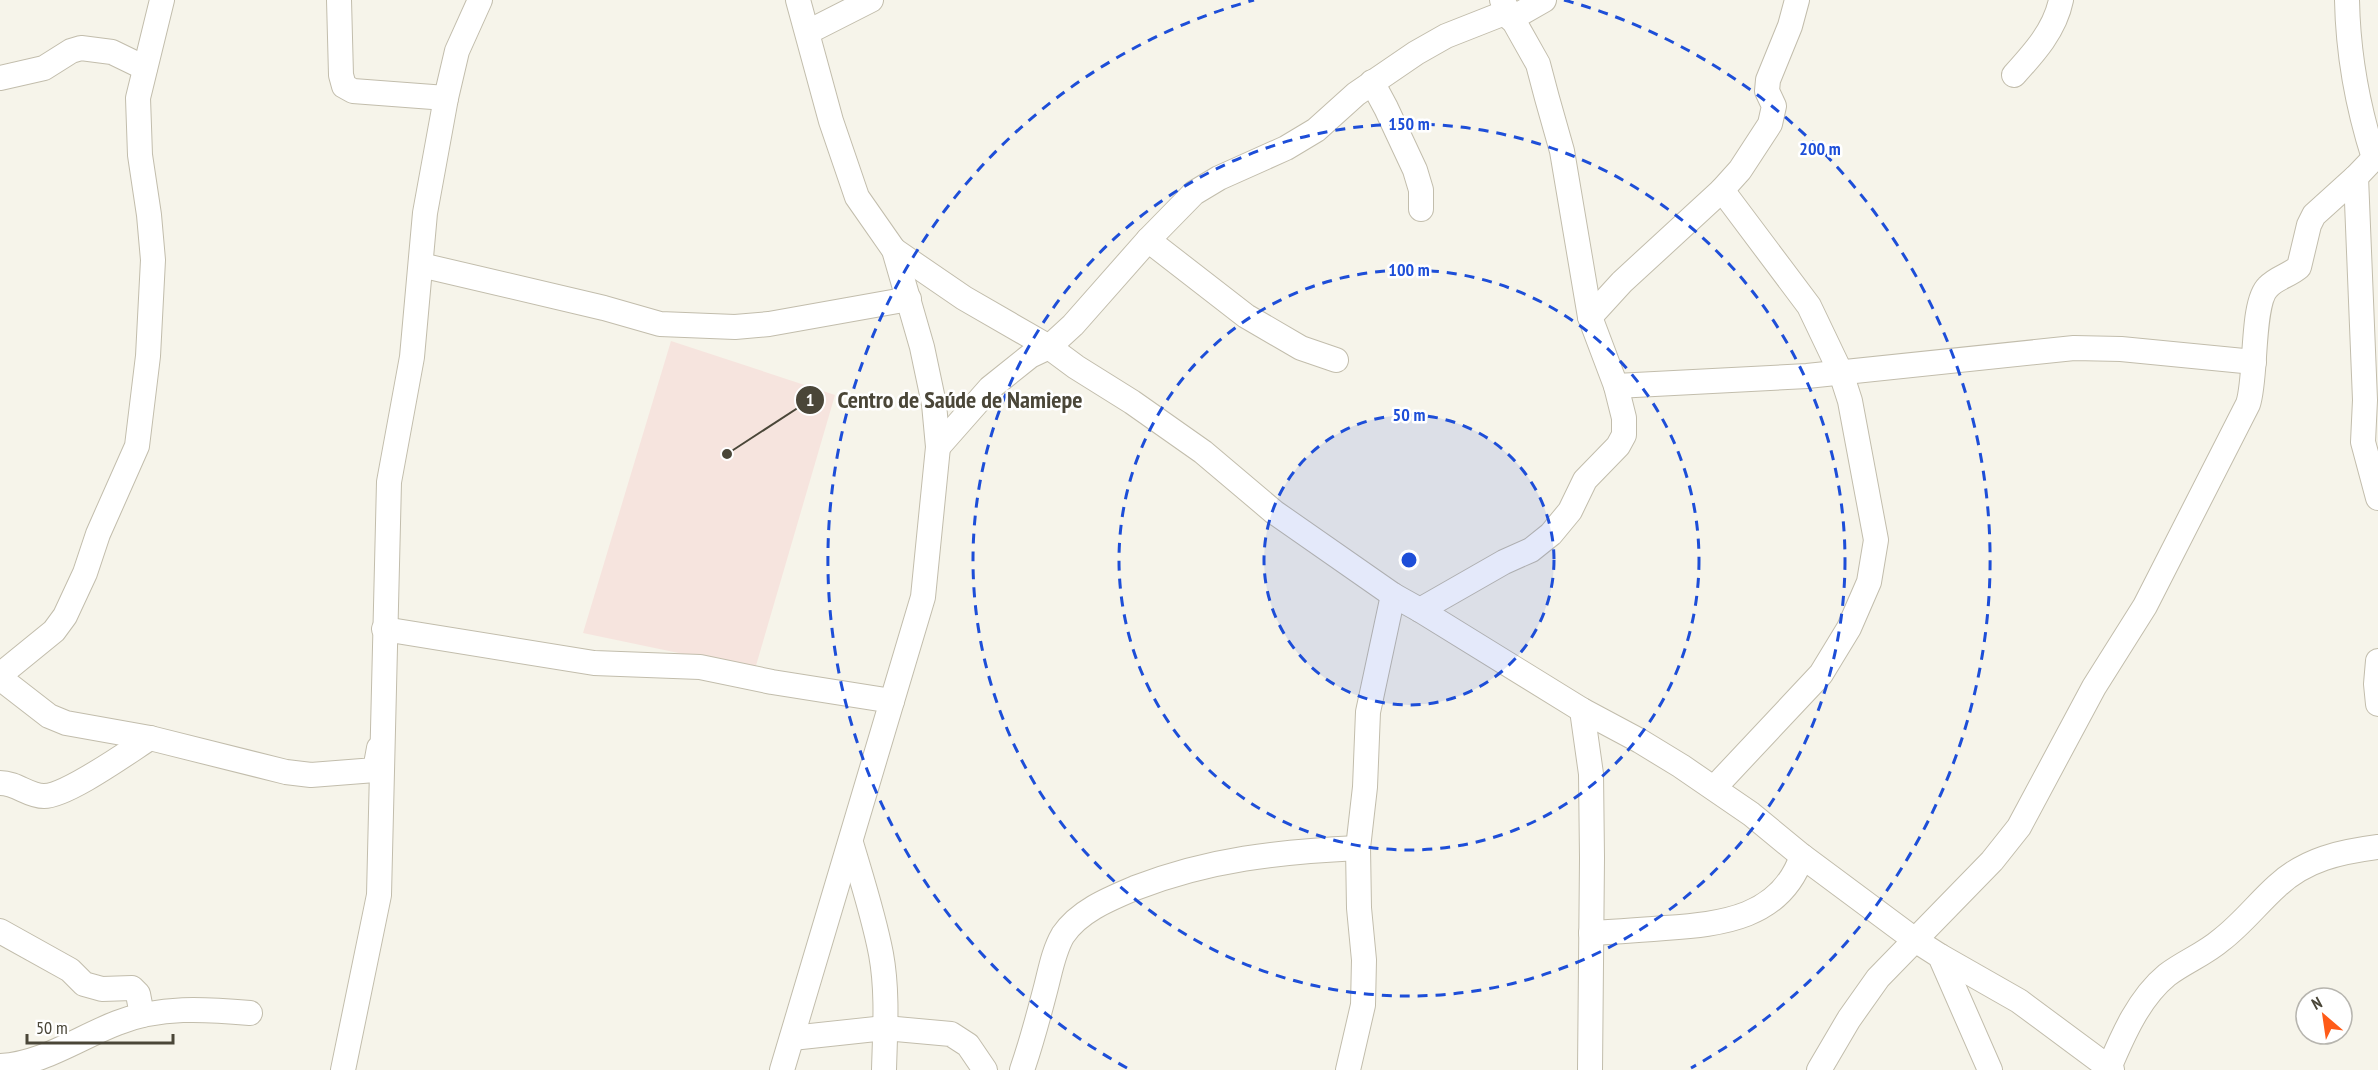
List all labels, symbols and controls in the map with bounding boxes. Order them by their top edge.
text: 150 m [1388,112,1430,135]
text: 200 m [1799,137,1841,160]
text: 100 m [1388,258,1430,281]
callout: Centro de Saúde de Namiepe [795,379,1095,421]
text: Centro de Saúde de Namiepe [837,384,1083,415]
text: 1 [806,388,814,411]
text: 50 m [1393,403,1425,426]
centre of rings [1399,550,1419,570]
north arrow [2294,986,2354,1046]
text: N [2308,992,2325,1014]
scale bar [27,1007,172,1045]
text: 50 m [36,1016,68,1039]

